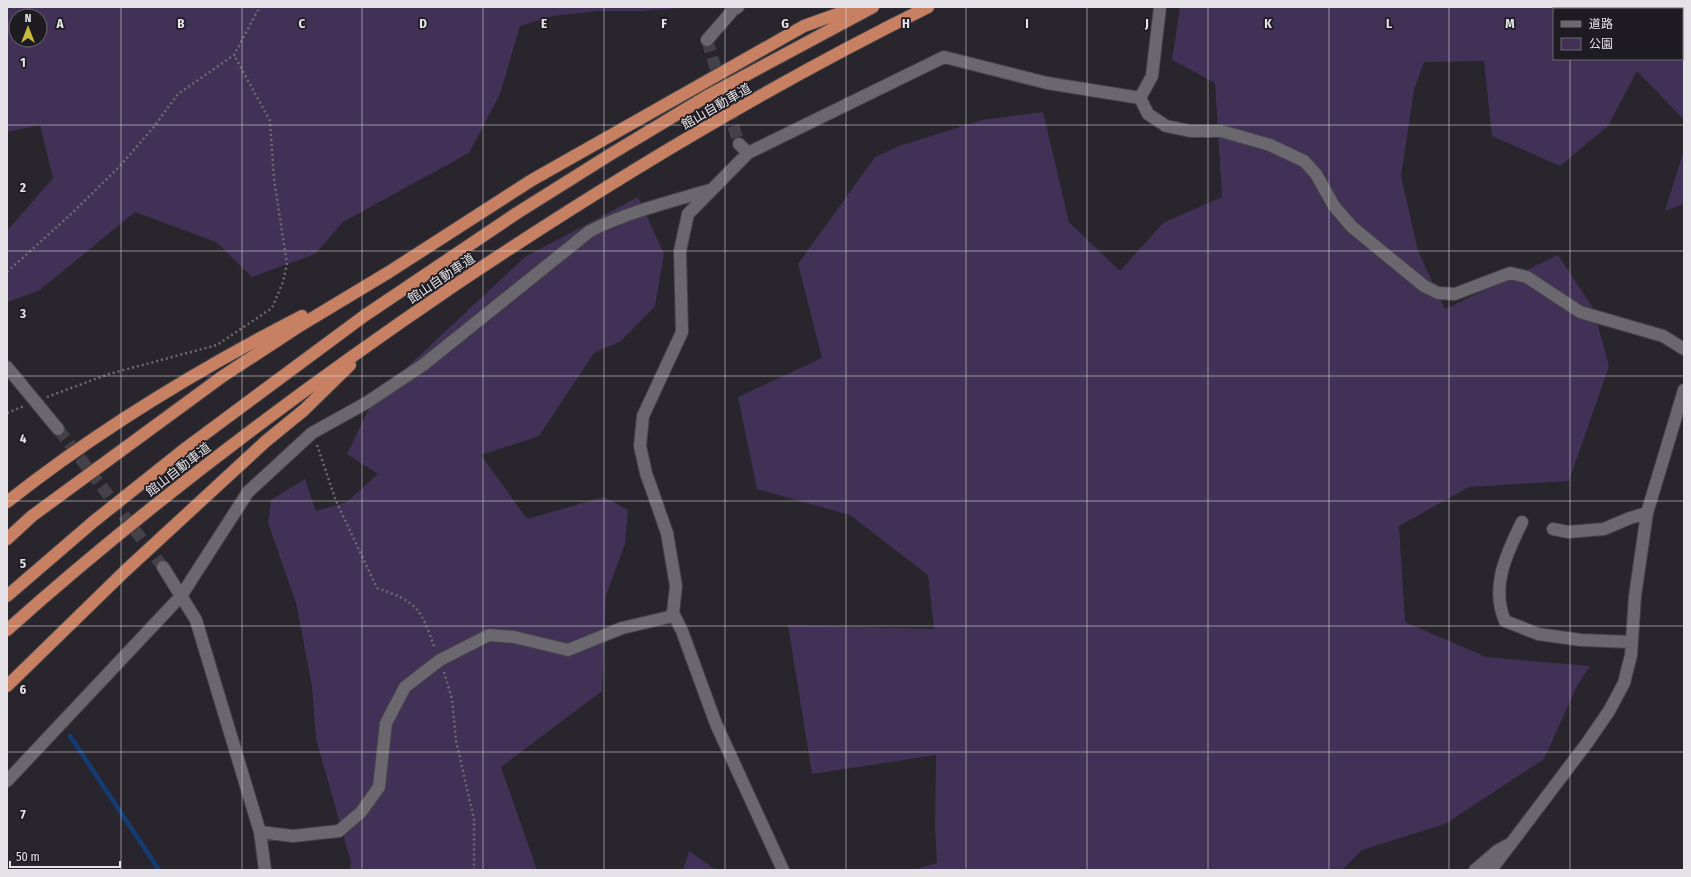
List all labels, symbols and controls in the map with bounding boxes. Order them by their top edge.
north arrow [8,8,48,48]
legend [1553,8,1683,60]
text: N [25,12,31,25]
text: A [55,16,64,31]
text: B [177,16,185,31]
text: C [299,16,306,31]
text: D [419,16,427,31]
text: E [541,16,547,31]
text: F [661,16,667,31]
text: G [781,16,789,31]
text: H [902,16,910,31]
text: I [1025,16,1029,31]
text: J [1144,16,1149,31]
text: K [1264,16,1272,31]
text: L [1386,16,1392,31]
text: M [1505,16,1515,31]
text: 道路 [1589,17,1613,31]
text: 公園 [1589,37,1613,51]
text: 1 [20,55,26,70]
street label: 館山自動車道 [679,80,754,132]
text: 2 [19,180,26,195]
street label: 館山自動車道 [405,250,478,306]
text: 3 [19,306,26,321]
text: 4 [20,431,27,446]
street label: 館山自動車道 [143,439,214,499]
text: 5 [20,556,26,571]
text: 6 [20,682,27,697]
text: 7 [20,807,26,822]
scale bar [10,843,120,869]
text: 50 m [16,850,40,864]

